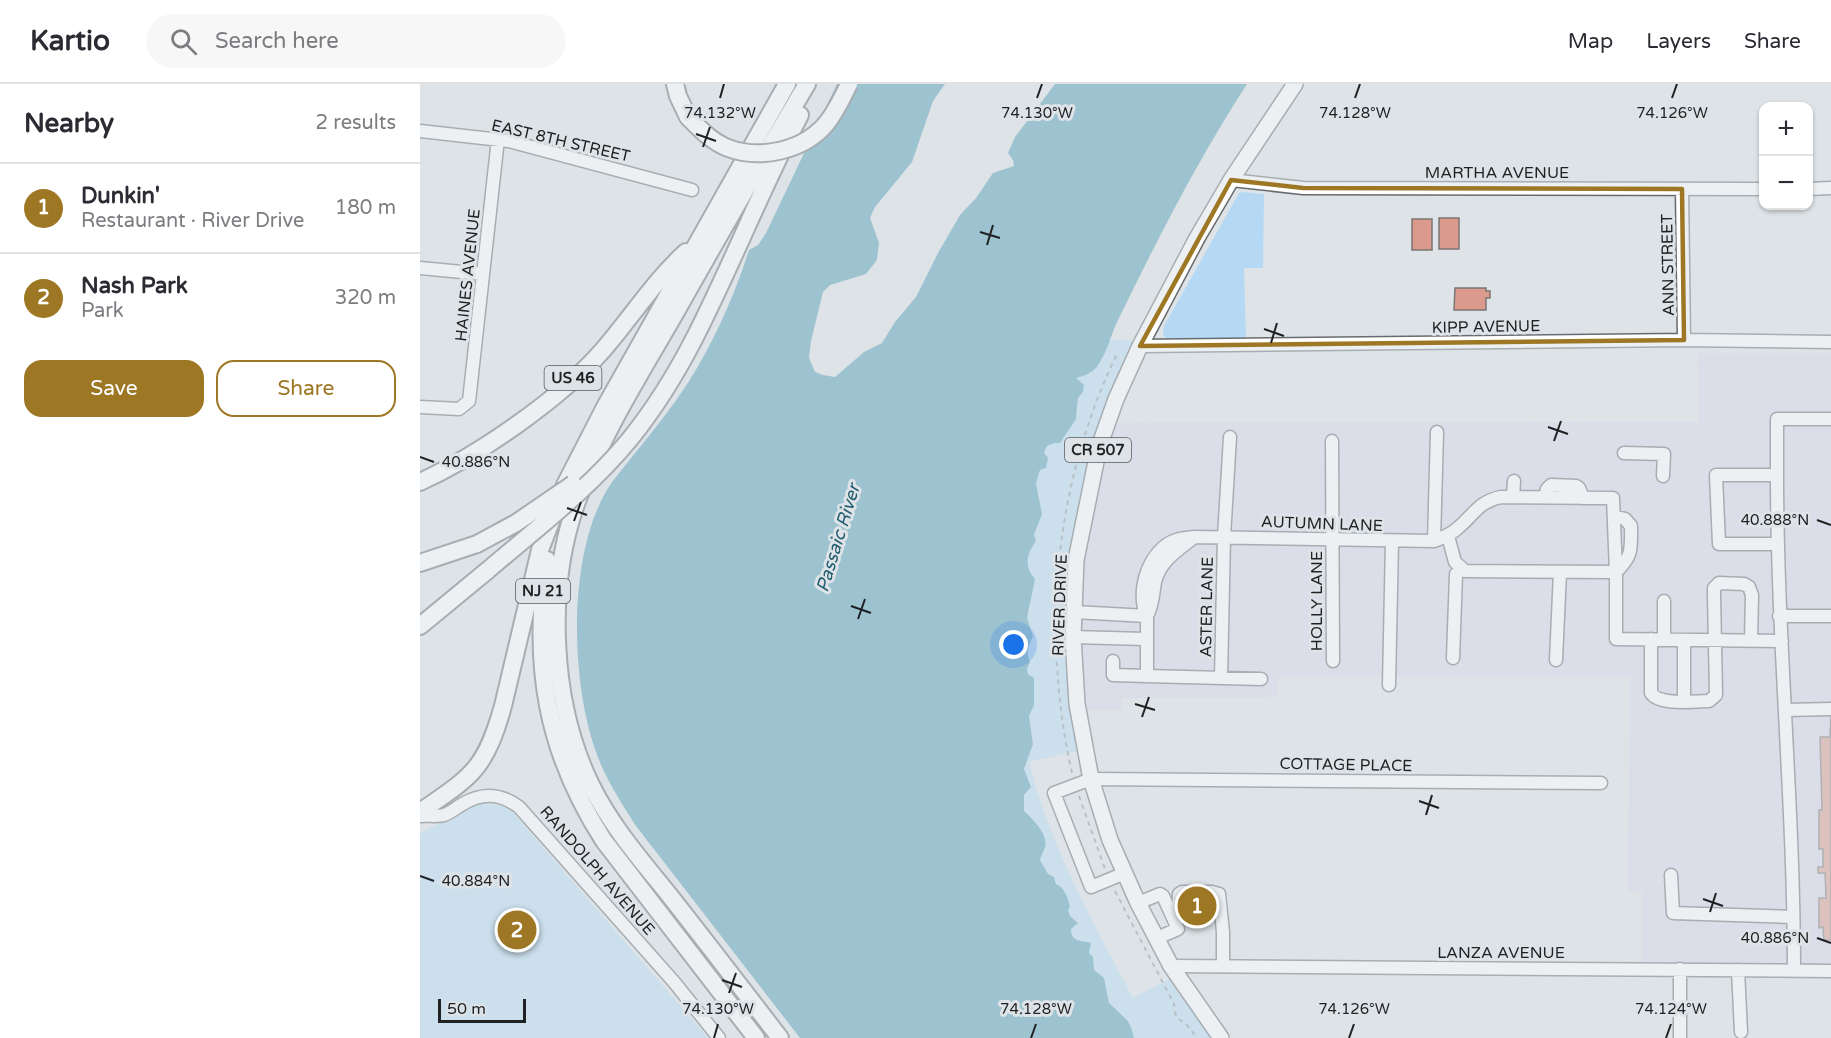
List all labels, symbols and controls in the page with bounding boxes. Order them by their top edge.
search box [146,14,566,68]
text: Kartio [30,24,110,58]
icon: search [167,25,200,58]
text: Search here [215,28,339,54]
text: Map [1568,29,1613,54]
text: Layers [1646,29,1711,54]
text: Share [1744,29,1801,54]
map controls [1759,102,1813,210]
button: + [1759,102,1813,156]
text: 74.132°W [684,104,756,122]
text: 74.130°W [1001,104,1073,122]
text: 74.128°W [1319,104,1391,122]
text: 74.126°W [1636,104,1708,122]
text: Nearby [24,108,114,139]
text: 2 results [316,111,396,135]
street label: EAST 8TH STREET [489,115,632,167]
button: − [1759,156,1813,210]
street label: MARTHA AVENUE [1425,163,1569,183]
text: Dunkin' [81,183,160,209]
text: 1 [37,196,50,220]
text: 180 m [335,196,396,220]
street label: HAINES AVENUE [451,208,485,342]
text: Restaurant · River Drive [81,209,304,233]
street label: ANN STREET [1657,213,1679,316]
text: Nash Park [81,273,188,299]
text: 2 [37,286,50,310]
text: 320 m [335,286,396,310]
text: Park [81,299,124,323]
street label: KIPP AVENUE [1432,316,1541,338]
button: Save [24,360,204,417]
button: Share [216,360,396,417]
road number: US 46 [544,366,602,390]
road number: CR 507 [1065,438,1131,462]
text: 40.886°N [442,453,510,471]
water label: Passaic River [811,479,865,595]
text: 40.888°N [1741,511,1809,529]
street label: AUTUMN LANE [1261,512,1383,536]
street label: HOLLY LANE [1307,551,1327,651]
street label: RIVER DRIVE [1048,554,1072,656]
street label: ASTER LANE [1196,557,1218,657]
road number: NJ 21 [516,579,570,603]
your location [999,630,1028,659]
street label: COTTAGE PLACE [1279,754,1413,776]
street label: RANDOLPH AVENUE [536,802,659,940]
text: 40.884°N [442,872,510,890]
pin: 1 [1178,884,1216,928]
pin: 2 [498,908,536,952]
text: 40.886°N [1741,929,1809,947]
street label: LANZA AVENUE [1437,943,1565,963]
scale bar [438,996,526,1024]
text: 50 m [447,999,486,1019]
text: 74.130°W [682,1000,754,1018]
text: 74.128°W [1000,1000,1072,1018]
text: 74.126°W [1318,1000,1390,1018]
text: 74.124°W [1635,1000,1707,1018]

